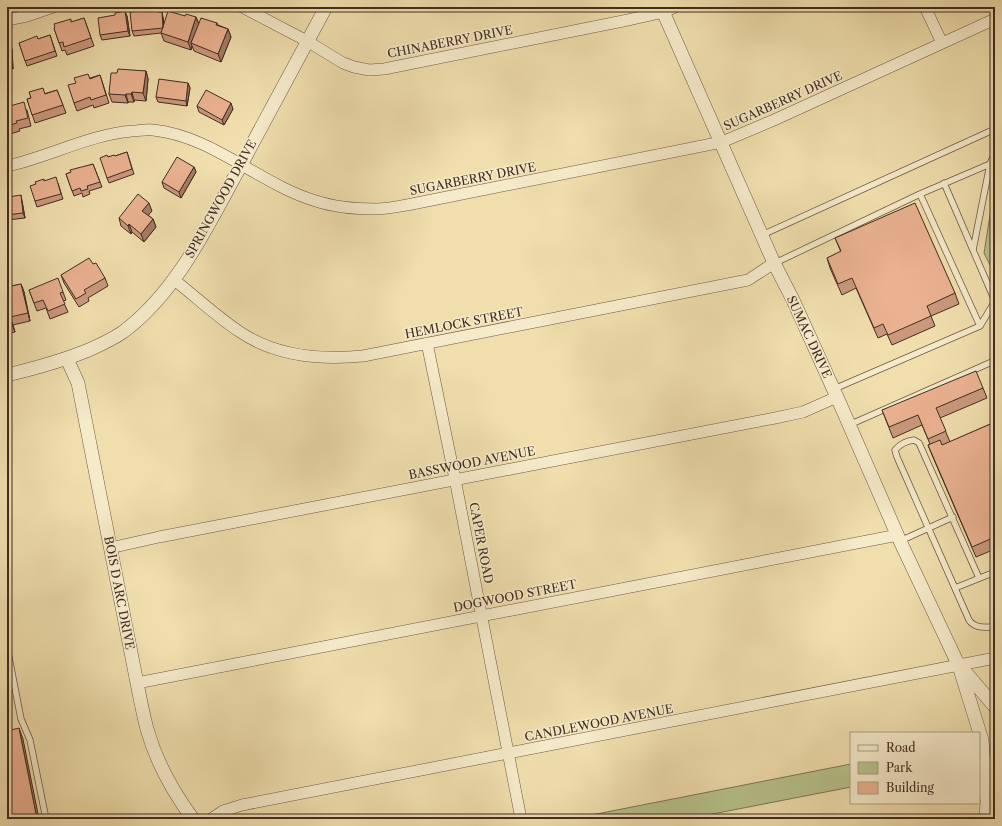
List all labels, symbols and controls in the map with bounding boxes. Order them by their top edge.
street label: CHINABERRY DRIVE [386,22,514,61]
street label: SUGARBERRY DRIVE [721,68,844,133]
street label: SPRINGWOOD DRIVE [182,137,259,261]
street label: SUGARBERRY DRIVE [409,159,537,198]
street label: SUMAC DRIVE [784,293,835,380]
street label: HEMLOCK STREET [403,304,524,341]
street label: BASSWOOD AVENUE [407,443,537,482]
street label: CAPER ROAD [466,501,497,585]
street label: BOIS D ARC DRIVE [101,535,138,651]
street label: DOGWOOD STREET [452,576,578,615]
street label: CANDLEWOOD AVENUE [523,701,675,744]
legend [850,732,980,804]
text: Road [886,740,916,755]
text: Park [886,760,913,775]
text: Building [886,780,934,795]

